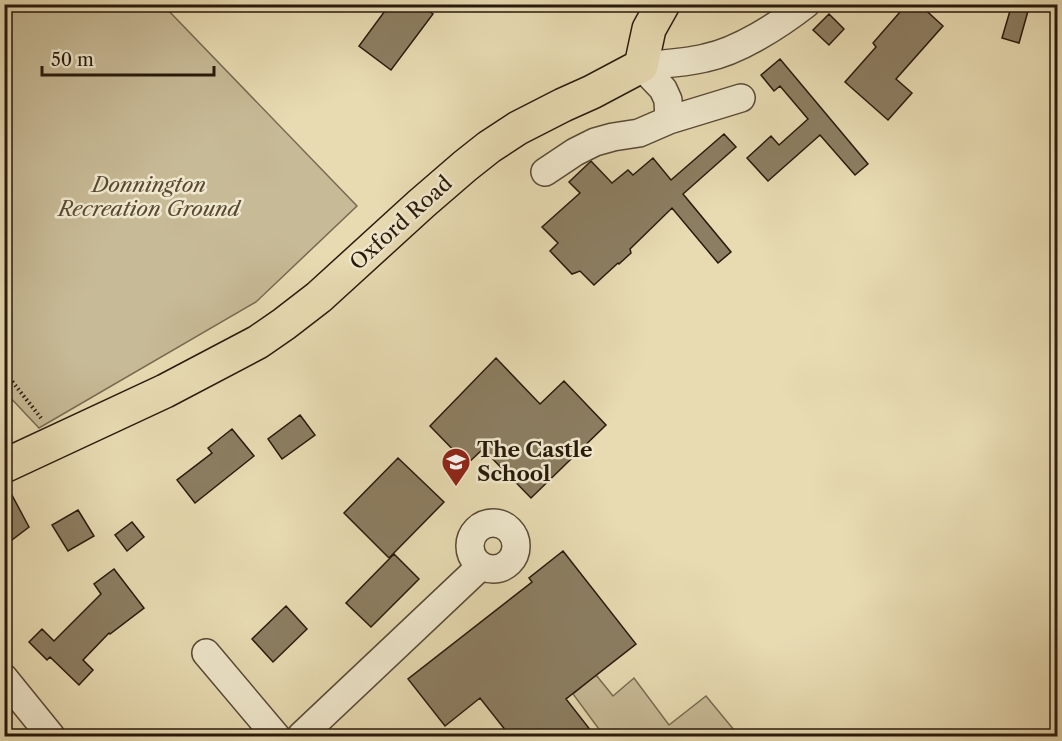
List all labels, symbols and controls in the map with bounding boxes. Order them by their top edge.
scale bar [42,39,214,77]
text: 50 m [51,49,94,71]
street label: Oxford Road [345,170,457,275]
park label: Donnington Recreation Ground [56,172,242,221]
place label: The Castle School [477,437,592,486]
school or university icon: The Castle School [440,446,472,488]

